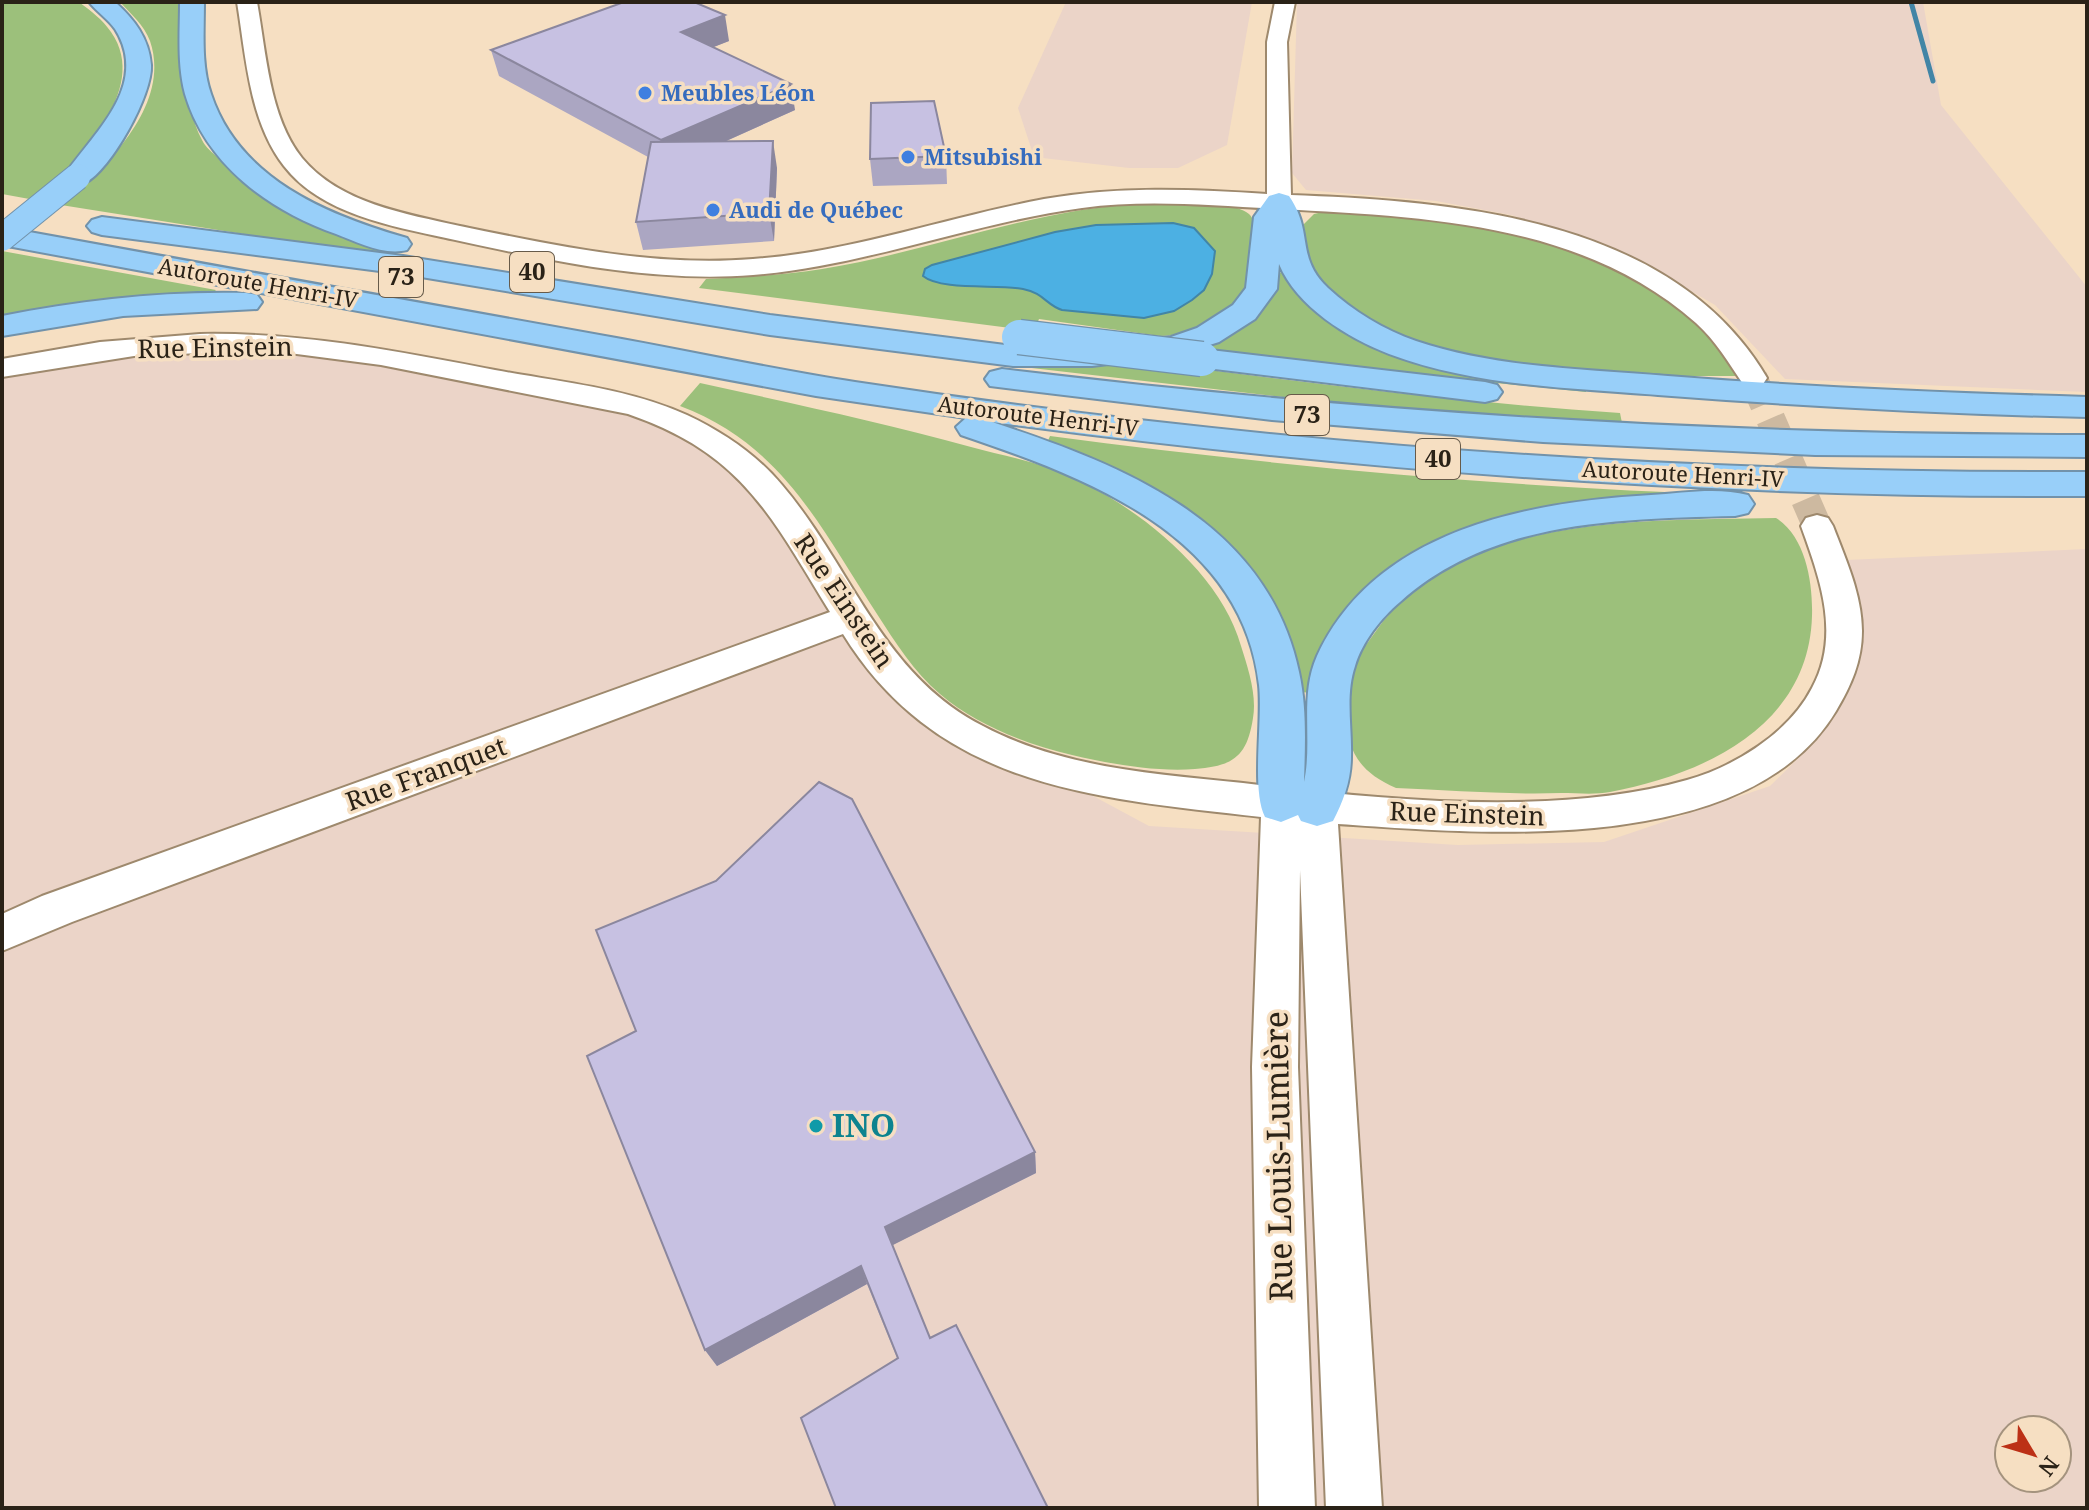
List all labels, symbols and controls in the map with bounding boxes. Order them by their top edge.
place label: Meubles Léon [661,77,816,107]
marker: Meubles Léon [636,84,654,102]
place label: Mitsubishi [924,141,1042,171]
marker: Mitsubishi [899,148,917,166]
place label: Audi de Québec [729,194,903,224]
marker: Audi de Québec [704,201,722,219]
street label: Autoroute Henri-IV [156,250,361,314]
road number: 40 [510,252,554,292]
road number: 73 [379,257,423,297]
street label: Rue Einstein [137,328,293,366]
street label: Autoroute Henri-IV [936,388,1140,442]
road number: 73 [1285,395,1329,435]
road number: 40 [1416,439,1460,479]
street label: Autoroute Henri-IV [1581,453,1785,493]
street label: Rue Einstein [786,526,903,675]
street label: Rue Franquet [340,727,511,819]
street label: Rue Einstein [1389,792,1546,834]
street label: Rue Louis-Lumière [1253,1011,1302,1301]
place label: INO [832,1103,895,1146]
marker: INO [807,1117,825,1135]
north arrow [1993,1414,2073,1494]
text: N [2032,1451,2067,1483]

